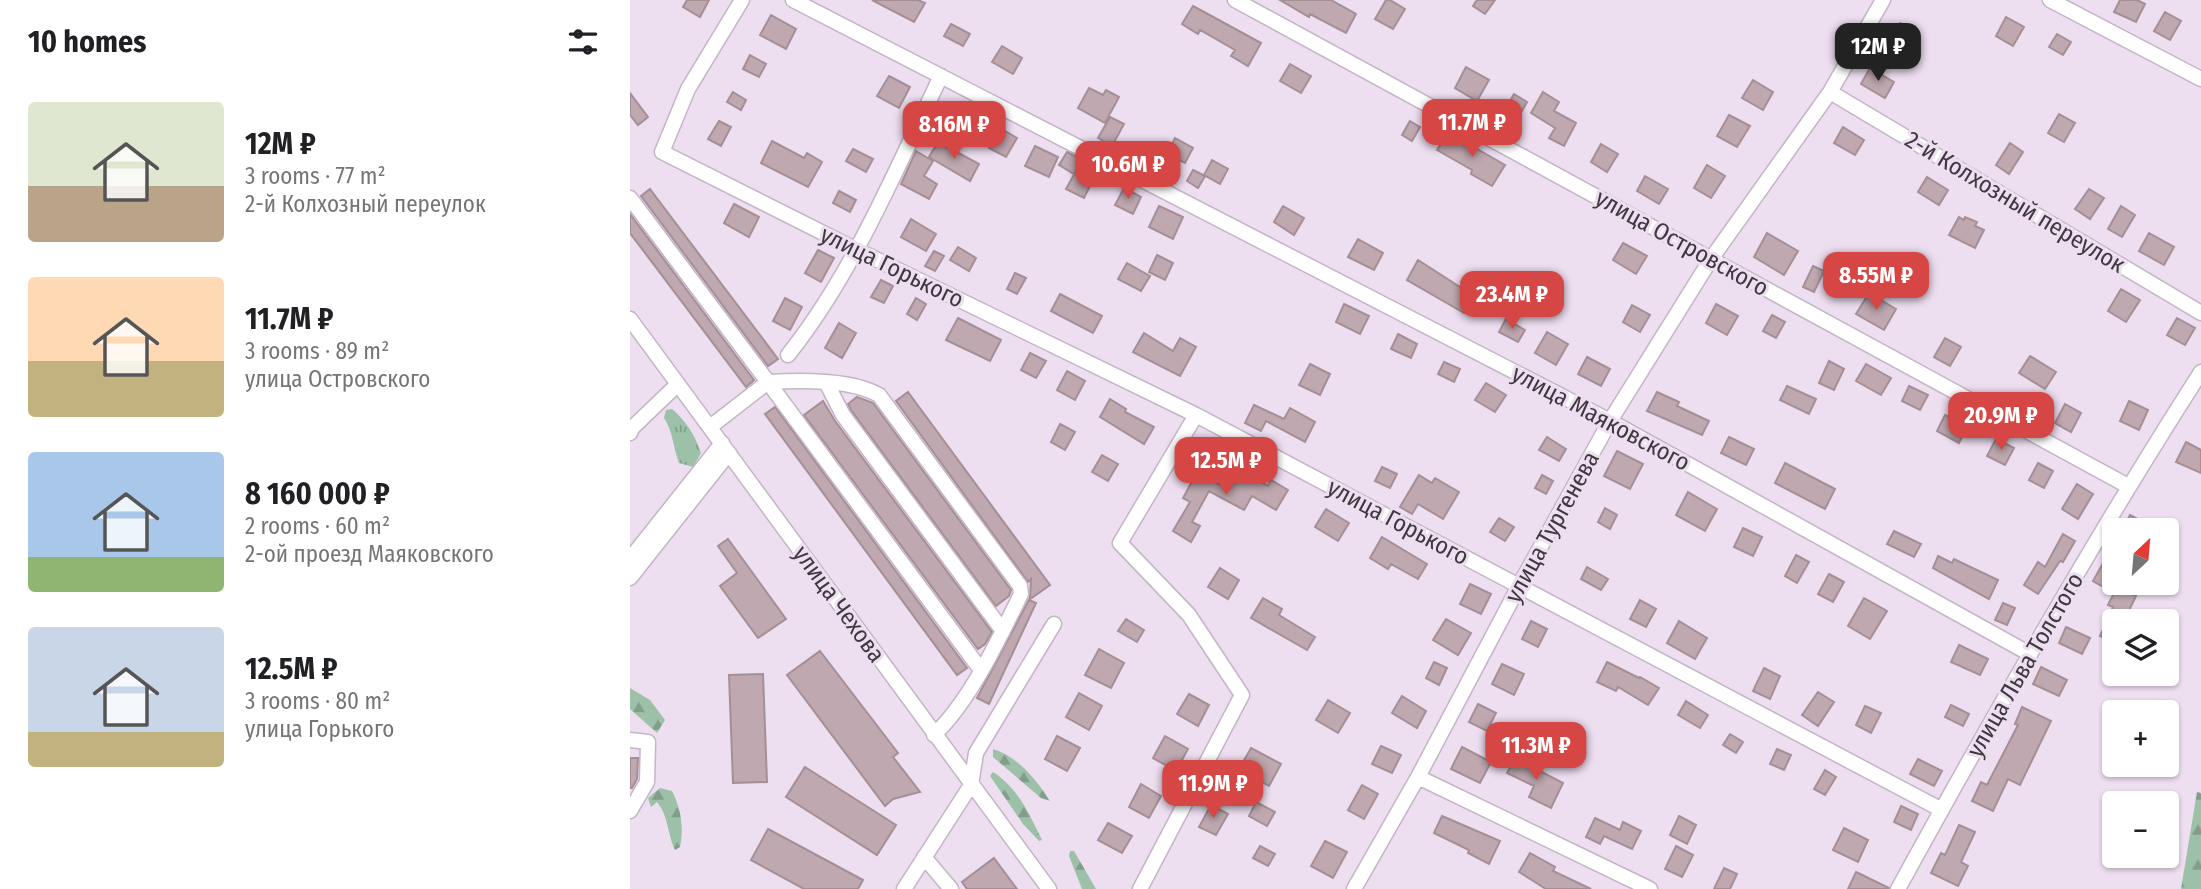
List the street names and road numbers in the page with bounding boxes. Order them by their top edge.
street label: 2-й Колхозный переулок [1900,125,2130,279]
street label: улица Островского [1591,184,1773,302]
street label: улица Горького [816,220,968,314]
street label: улица Маяковского [1507,359,1695,477]
street label: улица Тургенева [1499,447,1605,607]
street label: улица Горького [1323,473,1473,571]
street label: улица Чехова [787,540,891,668]
street label: улица Льва Толстого [1961,568,2089,762]

